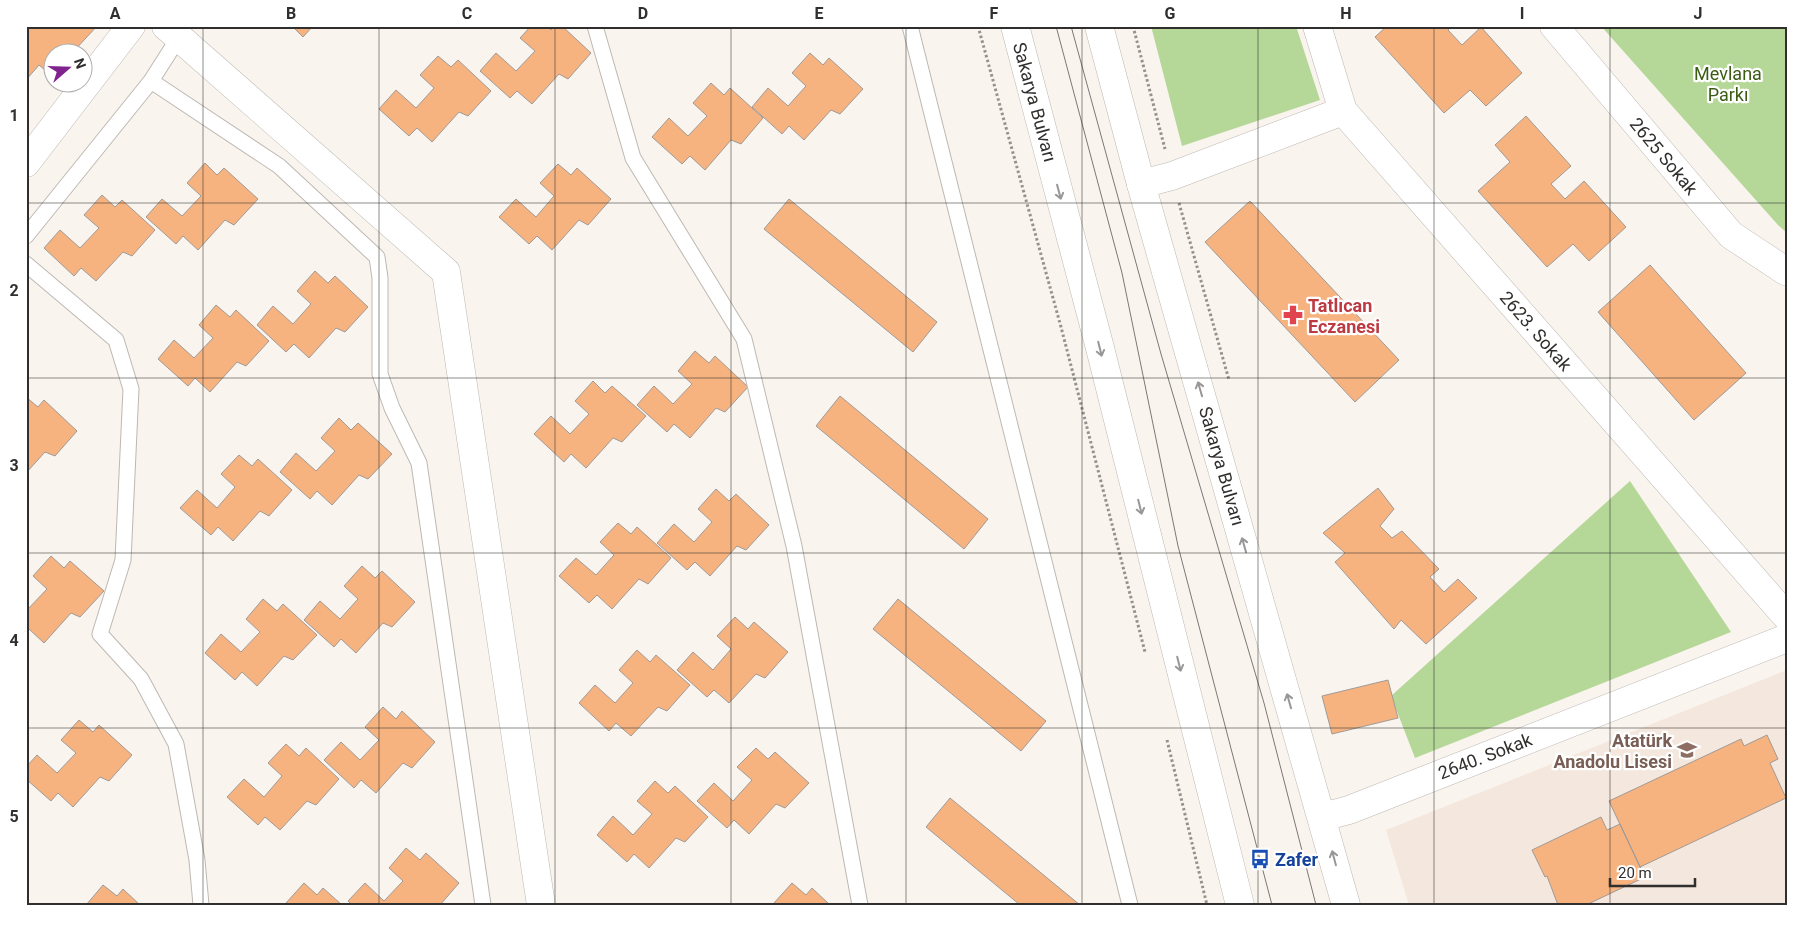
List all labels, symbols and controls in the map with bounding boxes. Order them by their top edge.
text: A [110,4,121,23]
text: B [286,4,296,23]
text: C [462,4,472,23]
text: D [638,4,648,23]
text: E [815,4,824,23]
text: F [990,4,999,23]
text: G [1165,4,1176,23]
text: H [1340,4,1352,23]
text: I [1520,4,1524,23]
text: J [1694,4,1702,23]
street label: Sakarya Bulvarı [1009,40,1061,164]
north arrow [42,42,92,92]
text: N [71,56,89,71]
park label: Mevlana Parkı [1694,63,1762,105]
text: 1 [9,106,19,125]
street label: 2625 Sokak [1626,113,1703,199]
one-way arrow [1055,183,1064,199]
text: 2 [9,281,19,300]
street label: 2623. Sokak [1496,287,1577,376]
place label: Tatlıcan Eczanesi [1308,295,1380,337]
pharmacy icon: Tatlıcan Eczanesi [1282,304,1304,326]
one-way arrow [1096,341,1105,357]
one-way arrow [1194,381,1204,397]
street label: Sakarya Bulvarı [1195,404,1249,528]
text: 3 [9,456,19,475]
one-way arrow [1135,498,1145,514]
one-way arrow [1239,538,1249,554]
text: 4 [9,631,19,650]
one-way arrow [1175,656,1184,672]
one-way arrow [1284,694,1294,710]
street label: 2640. Sokak [1435,728,1536,783]
place label: Atatürk Anadolu Lisesi [1553,730,1672,772]
school or university icon: Atatürk Anadolu Lisesi [1676,739,1698,761]
text: 5 [9,807,19,826]
bus stop icon: Zafer [1249,848,1271,870]
place label: Zafer [1275,849,1319,870]
one-way arrow [1328,850,1338,866]
scale bar [1610,856,1696,888]
text: 20 m [1618,864,1652,882]

